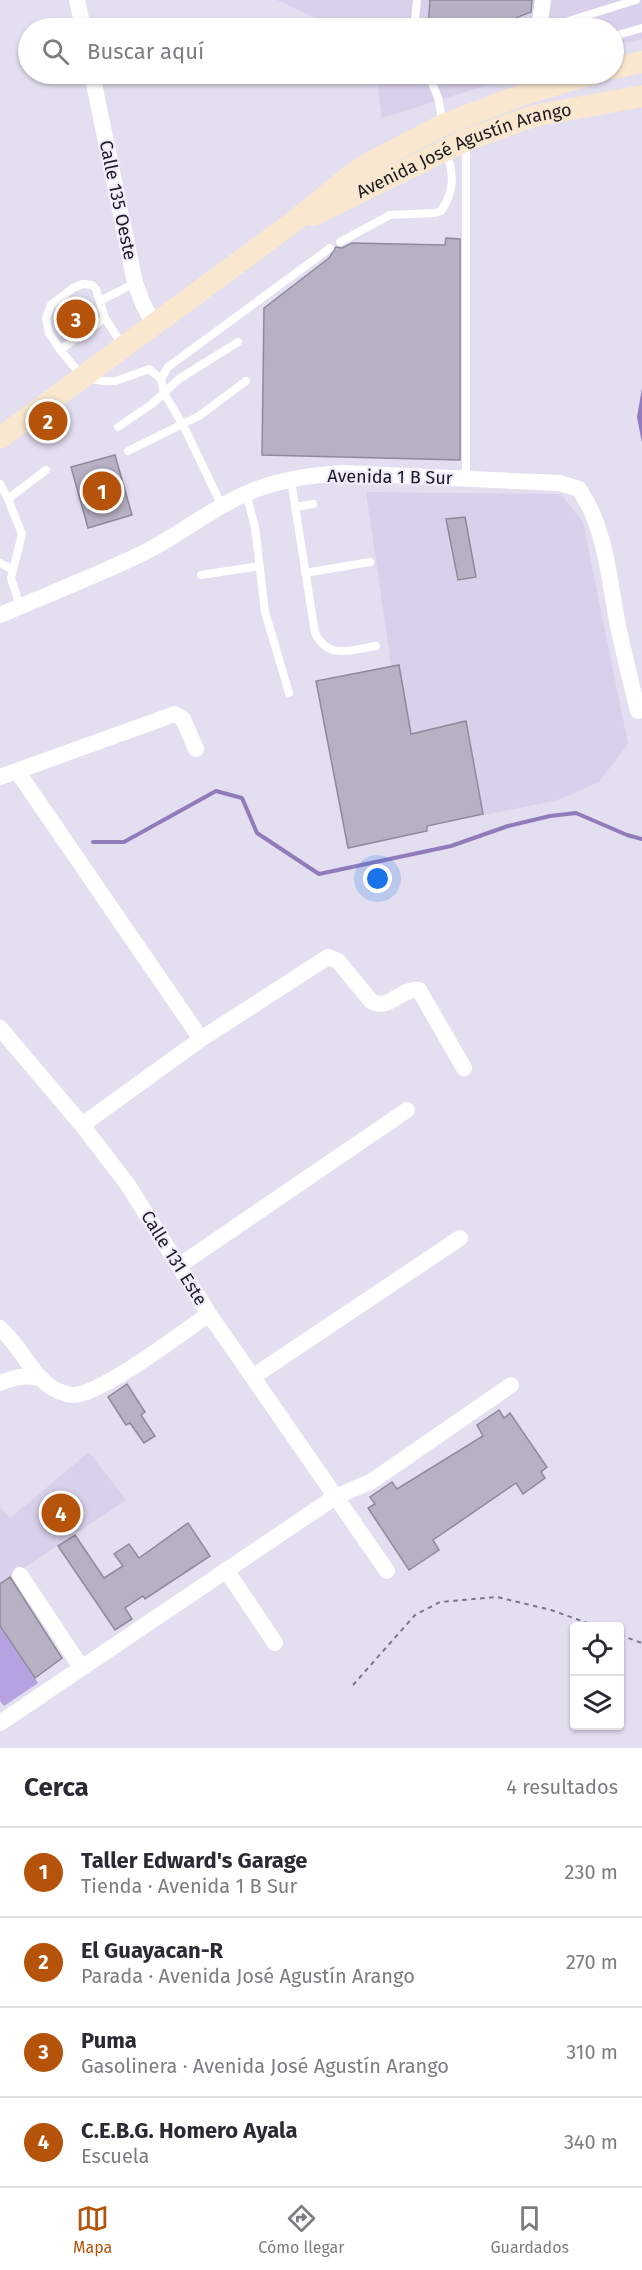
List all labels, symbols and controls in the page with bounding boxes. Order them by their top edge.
search box [18,18,624,84]
icon: search [39,35,72,68]
text: Buscar aquí [87,38,204,65]
street label: Avenida José Agustín Arango [353,98,573,203]
street label: Calle 135 Oeste [95,138,141,262]
pin: 3 [56,296,96,342]
pin: 2 [28,398,68,444]
street label: Avenida 1 B Sur [327,465,453,489]
pin: 1 [82,468,122,514]
your location [363,864,392,893]
street label: Calle 131 Este [136,1207,212,1309]
pin: 4 [42,1490,80,1536]
map controls [570,1622,624,1730]
button: locate [570,1622,624,1676]
button: layers [570,1676,624,1730]
text: Cerca [24,1772,89,1803]
text: 4 resultados [506,1775,618,1799]
text: Taller Edward's Garage [81,1847,307,1874]
text: 1 [39,1860,48,1884]
text: 230 m [565,1860,618,1884]
text: Tienda · Avenida 1 B Sur [81,1874,297,1898]
text: El Guayacan-R [81,1937,223,1964]
text: 2 [38,1950,49,1974]
text: 270 m [566,1950,618,1974]
text: Parada · Avenida José Agustín Arango [81,1964,415,1988]
text: Puma [81,2027,137,2054]
text: 3 [38,2040,49,2064]
text: 310 m [566,2040,618,2064]
text: Gasolinera · Avenida José Agustín Arango [81,2054,449,2078]
text: C.E.B.G. Homero Ayala [81,2117,298,2144]
text: 4 [38,2130,49,2154]
text: 340 m [564,2130,618,2154]
text: Escuela [81,2144,149,2168]
tab: Mapa [73,2202,112,2257]
tab: Cómo llegar [258,2202,344,2257]
tab: Guardados [490,2202,569,2257]

